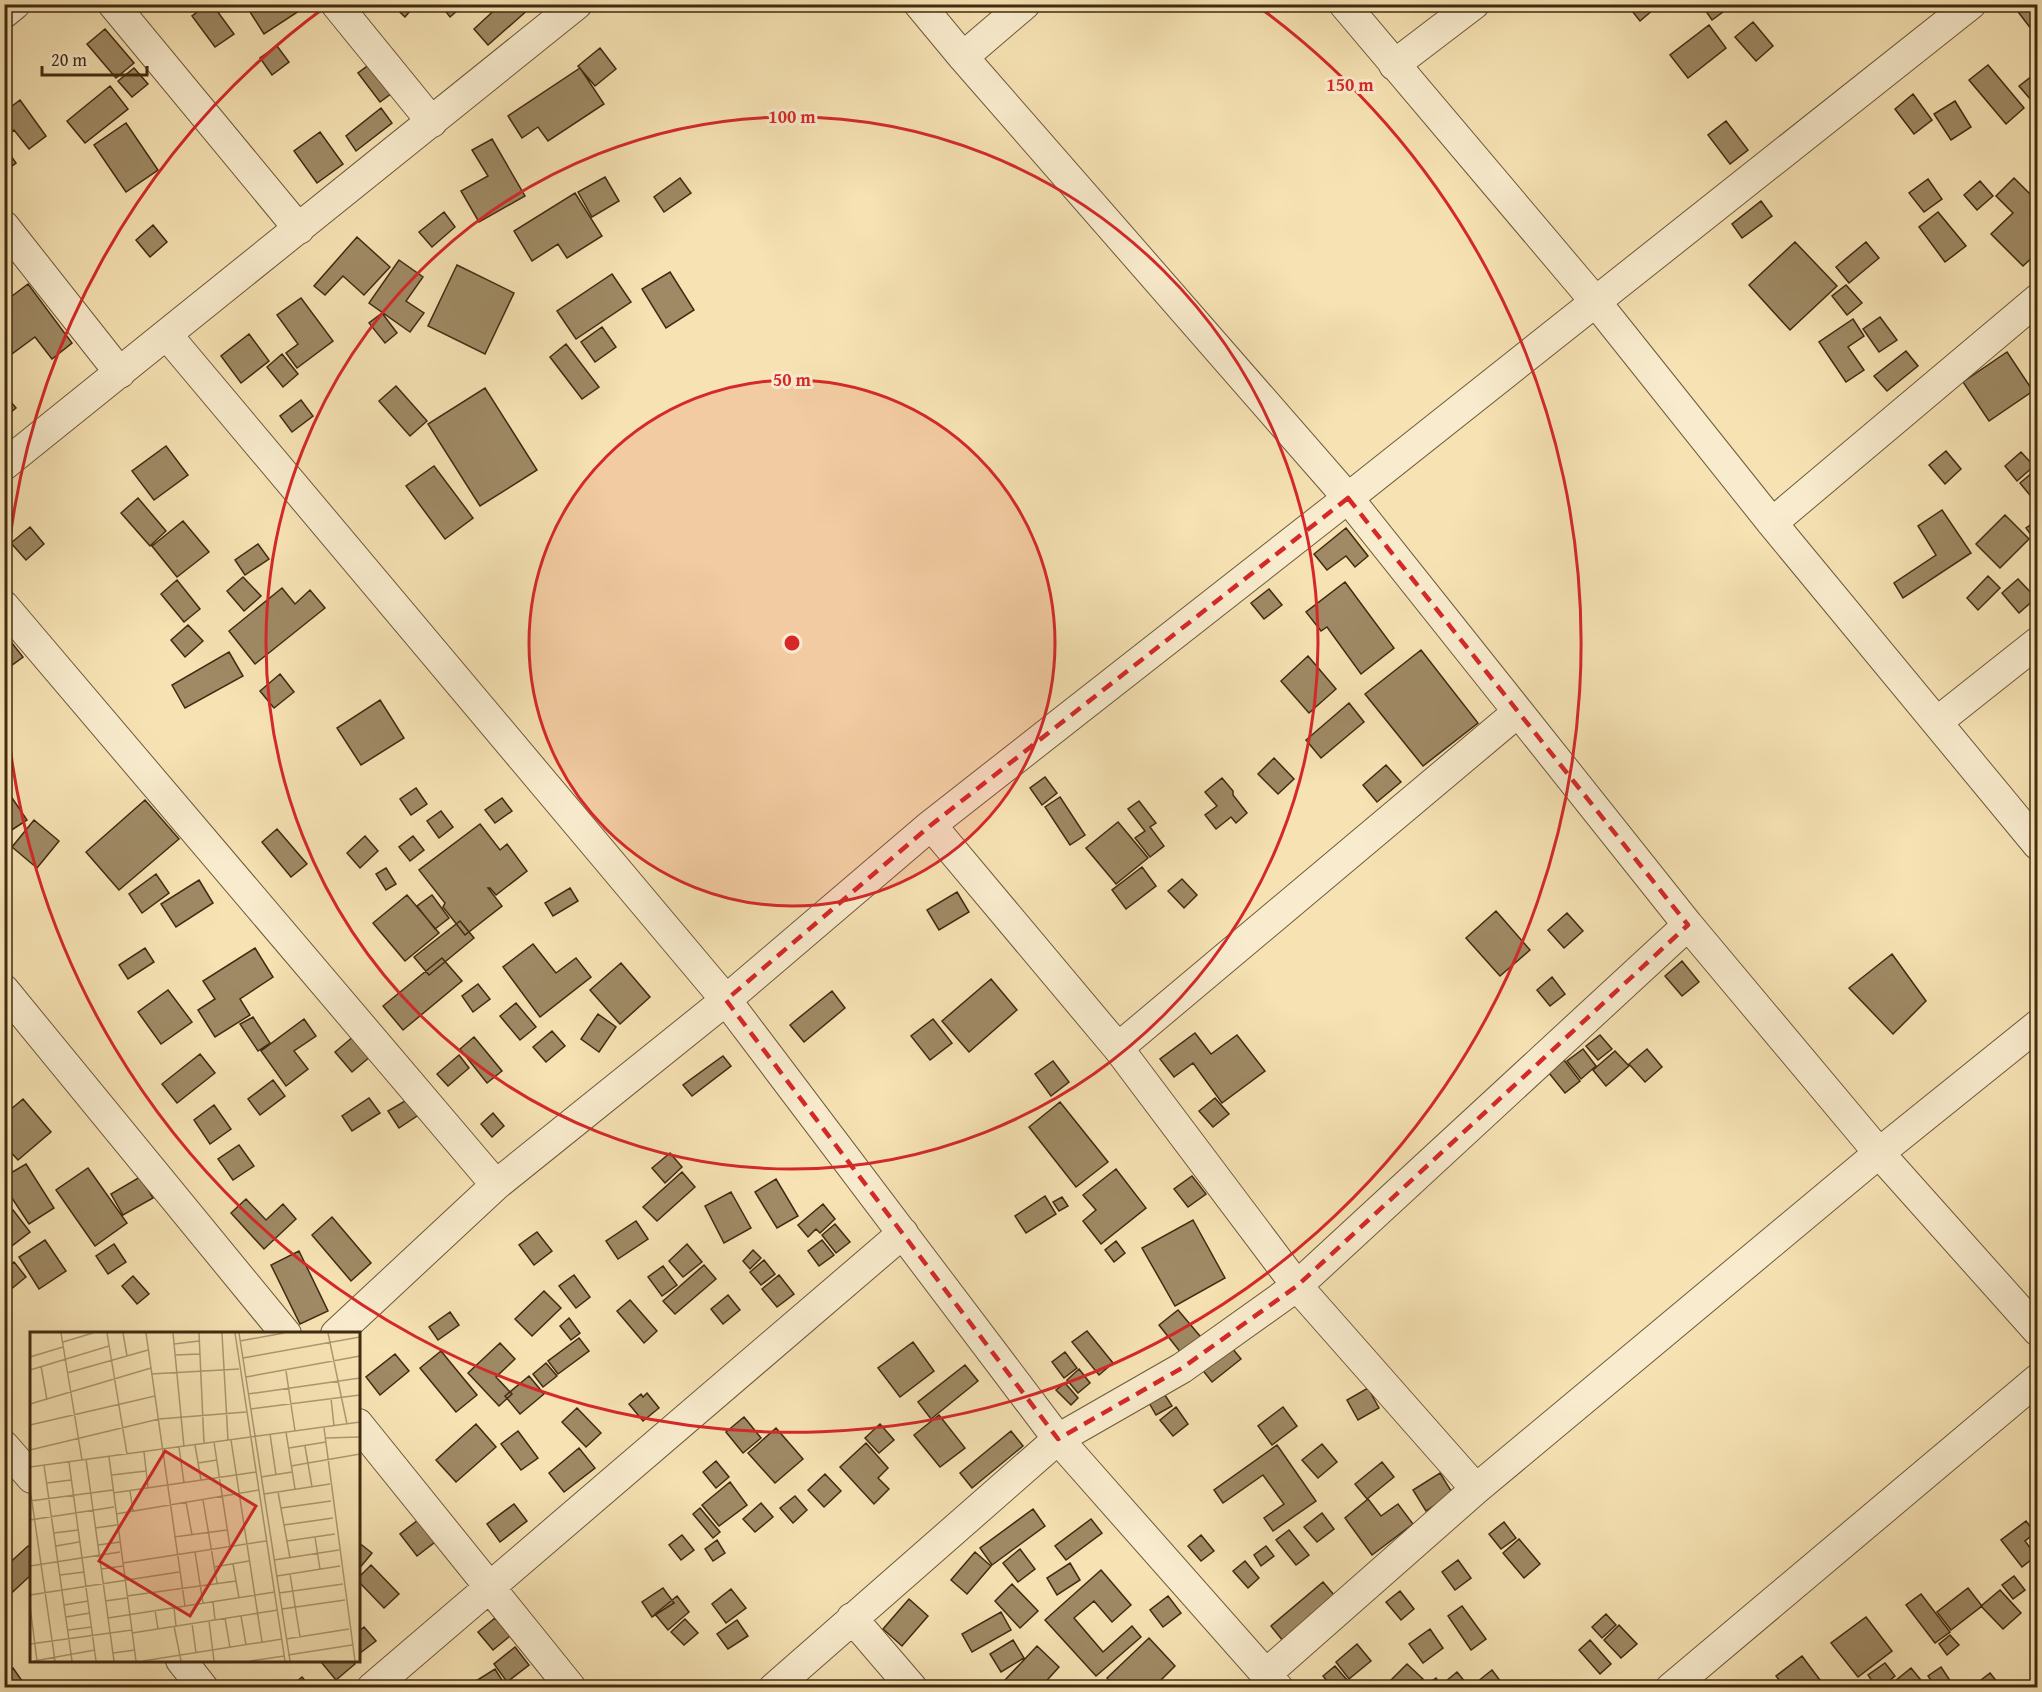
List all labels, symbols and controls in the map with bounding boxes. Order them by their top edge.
scale bar [42,39,147,77]
text: 20 m [51,46,87,73]
text: 150 m [1326,71,1374,98]
text: 100 m [768,103,816,130]
text: 50 m [773,366,812,393]
centre of rings [782,633,802,653]
inset map [30,1332,360,1662]

